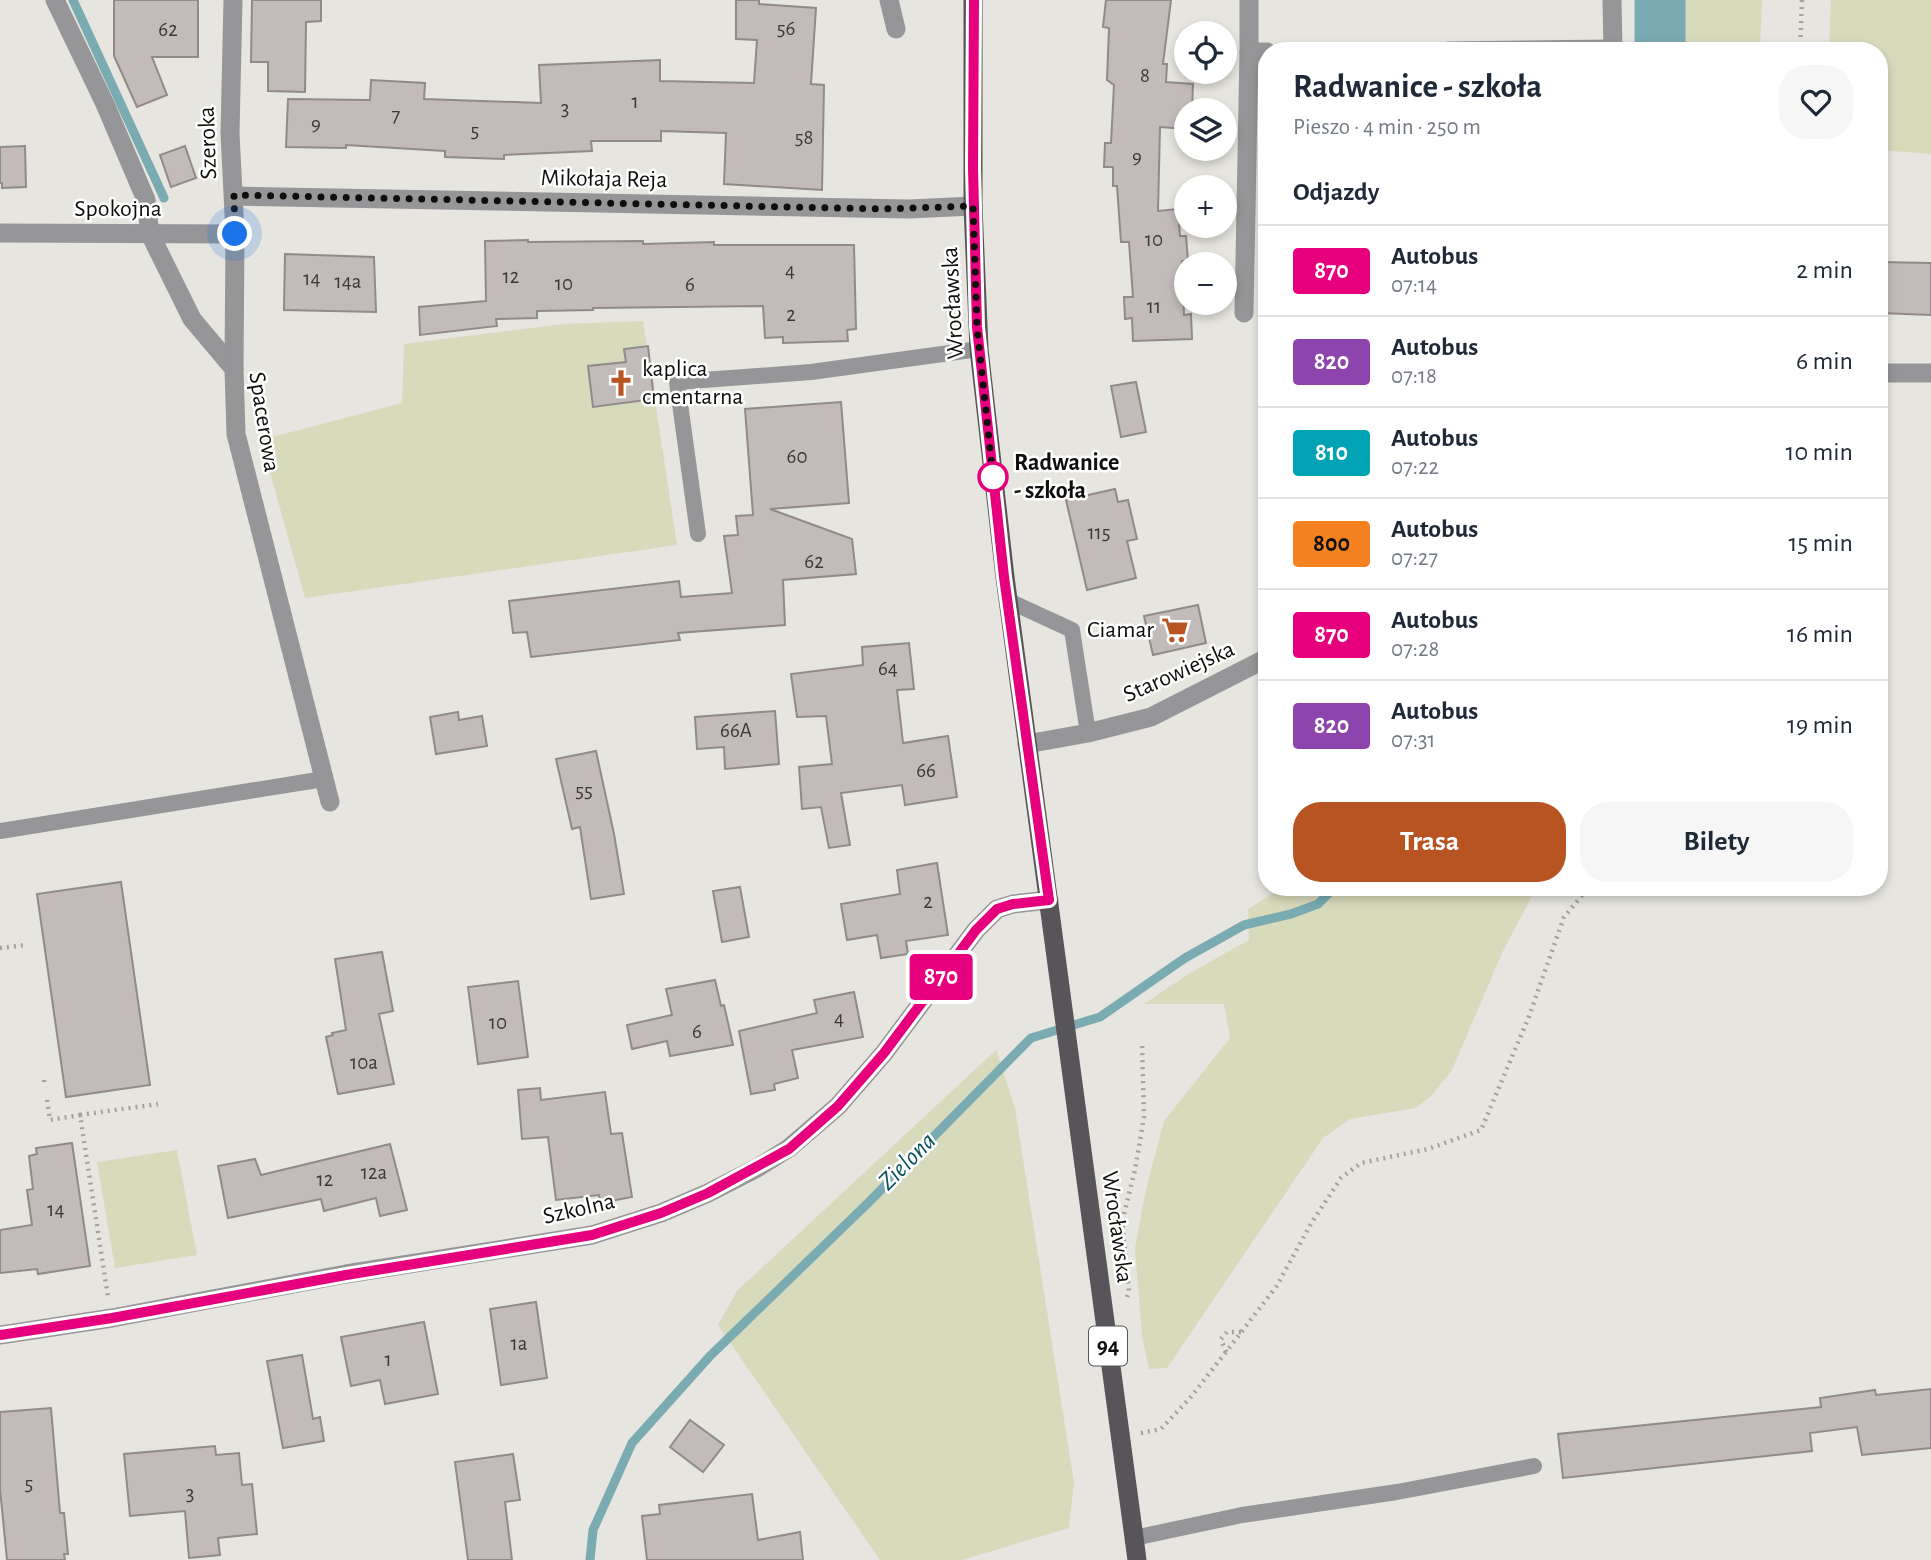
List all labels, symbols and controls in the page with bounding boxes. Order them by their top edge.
house number: 56 [777,18,795,39]
house number: 62 [158,19,178,40]
map controls [1174,21,1237,315]
button: locate [1174,21,1237,84]
house number: 8 [1140,65,1150,86]
button: heart [1779,65,1853,139]
text: Radwanice - szkoła [1293,71,1542,104]
house number: 1 [631,91,639,112]
house number: 3 [561,98,569,119]
button: layers [1174,98,1237,161]
house number: 7 [392,105,401,126]
street label: Szeroka [195,106,221,180]
house number: 9 [311,113,321,134]
text: Pieszo · 4 min · 250 m [1293,116,1481,139]
house number: 5 [471,120,479,141]
house number: 58 [795,127,813,148]
house number: 9 [1132,146,1142,167]
street label: Mikołaja Reja [540,166,668,192]
button: + [1174,175,1237,238]
text: Odjazdy [1293,179,1379,205]
street label: Spokojna [74,197,162,221]
your location [217,216,252,251]
house number: 10 [1145,229,1163,250]
text: Autobus [1391,243,1478,269]
street label: Wrocławska [938,246,968,360]
button: − [1174,252,1237,315]
text: 2 min [1796,257,1853,283]
text: 870 [1314,259,1349,283]
house number: 4 [785,260,795,281]
house number: 12 [503,266,519,287]
house number: 14 [303,268,321,289]
house number: 14a [334,271,362,292]
house number: 10 [555,273,573,294]
house number: 6 [685,274,695,295]
text: 07:14 [1391,274,1437,297]
house number: 11 [1147,296,1161,317]
house number: 2 [786,304,796,325]
text: Autobus [1391,334,1478,360]
text: 6 min [1796,348,1853,374]
text: 820 [1314,350,1349,374]
place label: kaplica cmentarna [642,357,743,409]
text: 07:18 [1391,365,1437,388]
church icon: kaplica cmentarna [606,368,636,398]
street label: Spacerowa [244,370,284,474]
text: Autobus [1391,425,1478,451]
text: 10 min [1786,439,1853,465]
text: 810 [1315,441,1348,465]
house number: 60 [787,446,807,467]
place label: Radwanice - szkoła [1014,451,1119,503]
text: 07:22 [1391,456,1439,479]
marker: Radwanice - szkoła [978,462,1008,492]
text: Autobus [1391,516,1478,542]
house number: 115 [1087,522,1111,543]
text: 15 min [1788,530,1853,556]
text: 800 [1313,532,1350,556]
text: 07:27 [1391,547,1438,570]
house number: 62 [804,551,824,572]
text: Autobus [1391,607,1478,633]
supermarket icon: Ciamar [1160,615,1190,645]
place label: Ciamar [1087,618,1154,642]
text: 16 min [1787,621,1853,647]
text: 870 [1314,623,1349,647]
street label: Starowiejska [1120,637,1238,707]
text: 07:28 [1391,638,1439,661]
house number: 64 [878,658,898,679]
text: Autobus [1391,698,1478,724]
text: 19 min [1787,712,1853,738]
text: 820 [1314,714,1349,738]
house number: 66A [720,720,752,741]
text: 07:31 [1391,729,1435,752]
house number: 66 [916,760,936,781]
house number: 55 [575,780,593,801]
button: Trasa [1293,802,1566,882]
button: Bilety [1580,802,1853,882]
house number: 2 [923,891,933,912]
line badge: 870 [901,954,981,1000]
text: 870 [924,965,958,989]
house number: 4 [834,1008,844,1029]
house number: 10 [489,1012,507,1033]
house number: 6 [692,1021,702,1042]
house number: 10a [350,1052,378,1073]
water label: Zielona [873,1127,941,1195]
house number: 12a [361,1162,388,1183]
house number: 12 [317,1169,333,1190]
street label: Wrocławska [1097,1170,1137,1284]
street label: Szkolna [541,1189,617,1229]
house number: 14 [47,1199,65,1220]
road number: 94 [1089,1326,1127,1366]
house number: 1a [511,1333,528,1354]
house number: 1 [384,1349,392,1370]
house number: 5 [25,1473,33,1494]
house number: 3 [186,1483,194,1504]

